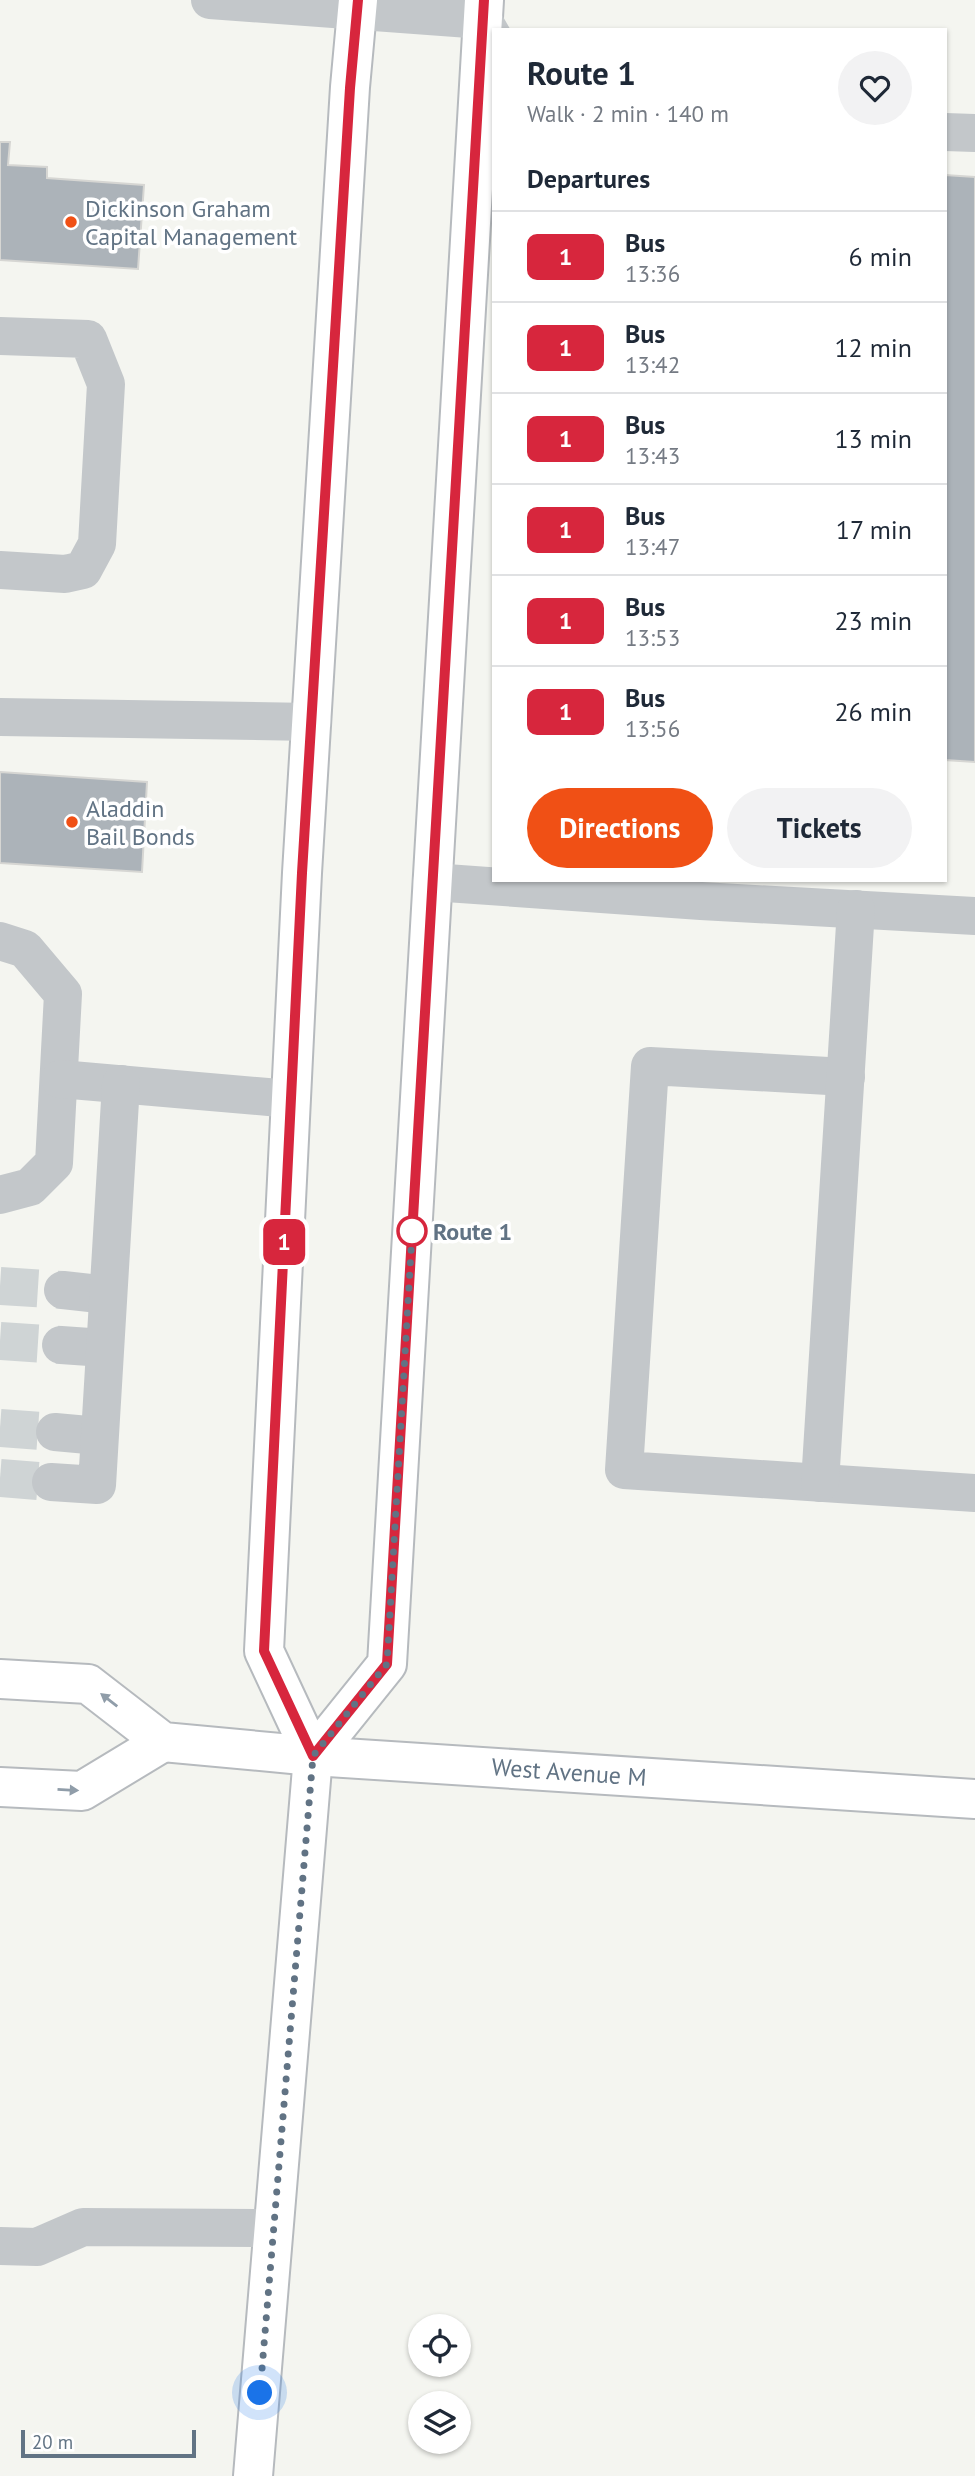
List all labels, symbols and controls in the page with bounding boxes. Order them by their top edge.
text: Route 1 [527,51,636,94]
button: heart [838,51,912,125]
text: Walk · 2 min · 140 m [527,99,729,128]
text: Departures [527,162,650,195]
place label: Dickinson Graham Capital Management [85,193,297,252]
marker: Dickinson Graham Capital Management [63,214,79,230]
text: Bus [625,226,665,259]
text: 6 min [849,240,912,273]
text: 1 [559,241,572,272]
text: 13:36 [625,259,680,288]
text: Bus [625,317,665,350]
text: 12 min [834,331,912,364]
text: 1 [559,332,572,363]
text: 13:42 [625,350,680,379]
text: Bus [625,408,665,441]
text: 13 min [834,422,912,455]
text: 1 [559,423,572,454]
text: 13:43 [625,441,680,470]
text: Bus [625,499,665,532]
text: 17 min [836,513,912,546]
text: 1 [559,514,572,545]
text: 13:47 [625,532,680,561]
text: Bus [625,590,665,623]
text: 23 min [834,604,912,637]
text: 1 [559,605,572,636]
text: 13:53 [625,623,680,652]
text: Bus [625,681,665,714]
text: 26 min [834,695,912,728]
text: 1 [559,696,572,727]
text: 13:56 [625,714,680,743]
button: Directions [527,788,713,868]
button: Tickets [727,788,912,868]
place label: Aladdin Bail Bonds [86,793,195,852]
marker: Aladdin Bail Bonds [64,814,80,830]
marker: Route 1 [397,1216,427,1246]
place label: Route 1 [433,1216,512,1247]
line badge: 1 [261,1219,307,1265]
text: 1 [277,1226,291,1257]
one-way arrow [100,1694,118,1708]
street label: West Avenue M [490,1751,648,1793]
one-way arrow [57,1785,79,1796]
map controls [408,2314,471,2454]
button: locate [408,2314,471,2377]
your location [242,2375,277,2410]
button: layers [408,2391,471,2454]
scale bar [21,2427,196,2459]
text: 20 m [32,2430,73,2454]

